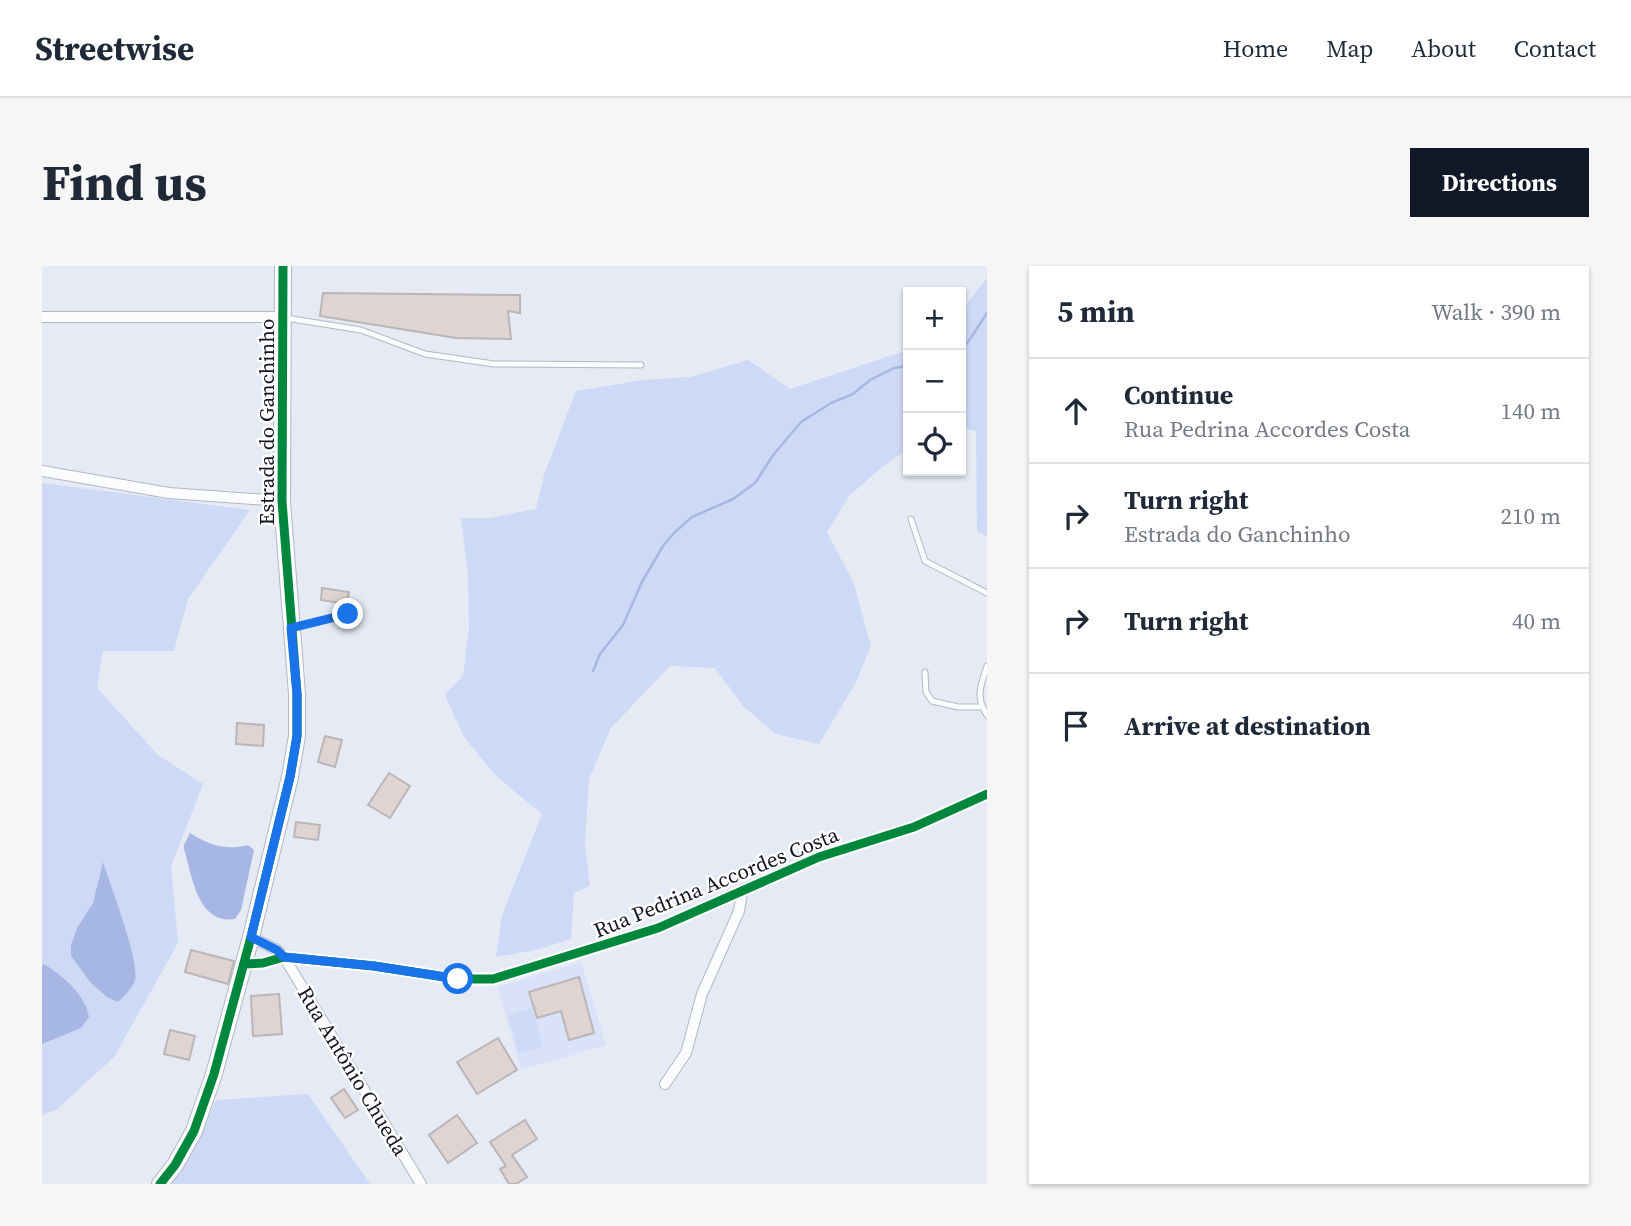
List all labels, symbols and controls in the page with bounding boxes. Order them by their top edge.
text: Streetwise [35,26,194,71]
text: Home [1223,32,1288,65]
text: Map [1326,32,1373,65]
text: About [1411,32,1476,65]
text: Contact [1514,32,1596,65]
button: Directions [1410,148,1589,217]
text: Find us [42,149,207,216]
map controls [903,287,966,476]
button: + [903,287,966,350]
text: 5 min [1057,291,1135,332]
text: Walk · 390 m [1431,296,1561,328]
street label: Estrada do Ganchinho [252,319,281,525]
button: − [903,350,966,413]
text: Continue [1124,377,1233,413]
icon: ahead [1057,392,1095,430]
text: 140 m [1500,395,1561,427]
button: locate [903,413,966,476]
text: Rua Pedrina Accordes Costa [1124,413,1410,445]
text: Turn right [1124,482,1248,518]
icon: right [1057,497,1095,535]
text: 210 m [1500,500,1561,532]
text: Estrada do Ganchinho [1124,518,1351,550]
route end [332,598,363,629]
icon: right [1057,602,1095,640]
text: Turn right [1124,603,1248,639]
text: 40 m [1512,605,1561,637]
icon: arrive [1057,707,1095,745]
text: Arrive at destination [1124,708,1371,744]
street label: Rua Pedrina Accordes Costa [589,819,843,944]
route start [442,963,473,994]
street label: Rua Antônio Chueda [291,981,415,1161]

